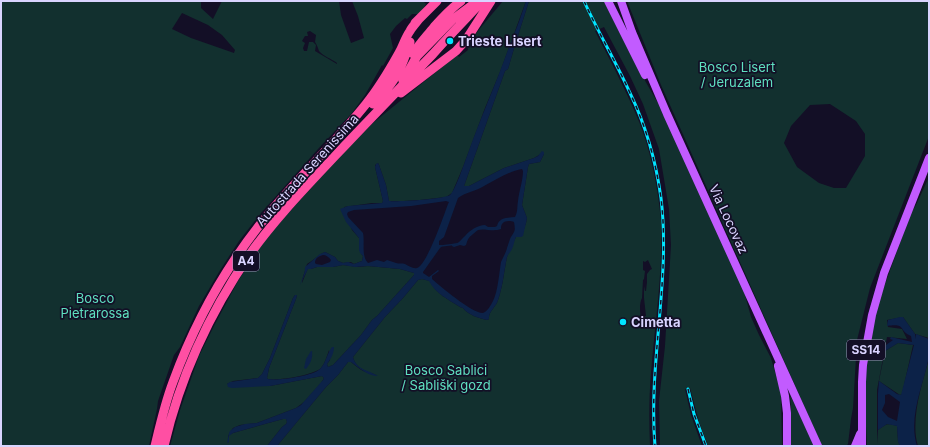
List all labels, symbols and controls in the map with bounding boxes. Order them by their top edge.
place label: Trieste Lisert [458,33,542,49]
marker: Trieste Lisert [445,36,455,46]
park label: Bosco Lisert / Jeruzalem [699,59,775,90]
street label: Autostrada Serenissima [252,111,362,229]
street label: Via Locovaz [706,182,752,256]
road number: A4 [233,251,259,271]
park label: Bosco Pietrarossa [61,290,129,321]
place label: Cimetta [631,314,680,330]
marker: Cimetta [618,317,628,327]
road number: SS14 [847,340,885,360]
park label: Bosco Sablici / Sabliški gozd [401,362,491,393]

